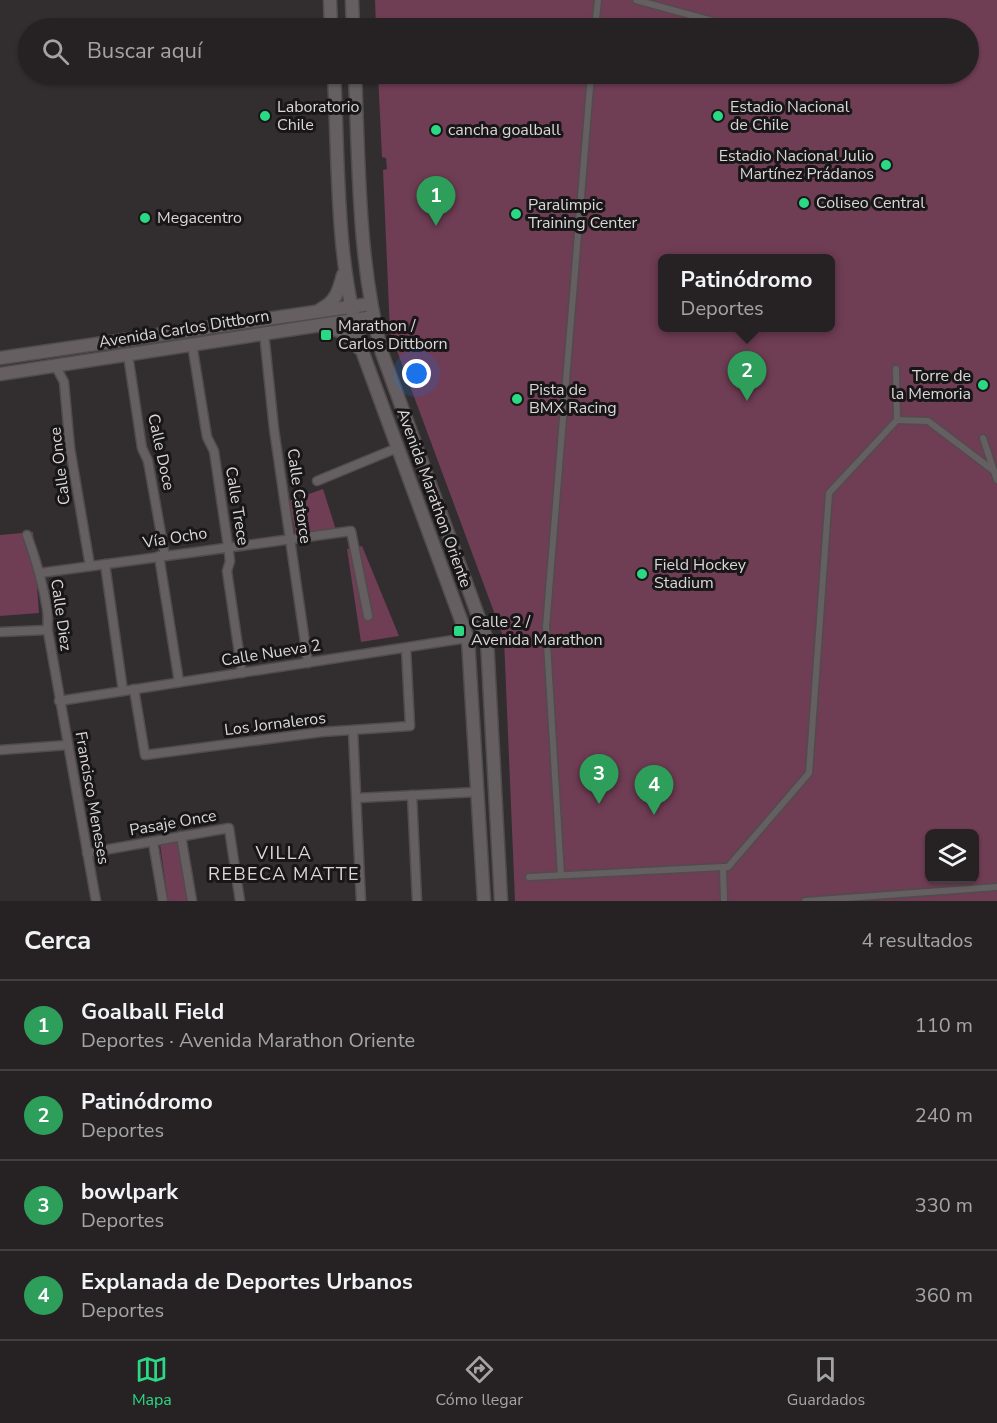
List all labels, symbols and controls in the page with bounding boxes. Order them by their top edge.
search box [18,18,979,84]
icon: search [39,35,72,68]
text: Buscar aquí [87,36,202,66]
place label: Laboratorio Chile [277,96,359,136]
place label: Estadio Nacional de Chile [730,96,850,136]
marker: Laboratorio Chile [258,109,272,123]
marker: Estadio Nacional de Chile [711,109,725,123]
place label: cancha goalball [448,119,561,141]
marker: cancha goalball [429,123,443,137]
place label: Estadio Nacional Julio Martínez Prádanos [719,145,874,185]
marker: Estadio Nacional Julio Martínez Prádanos [879,158,893,172]
pin: 1 [416,176,456,226]
place label: Coliseo Central [816,192,925,214]
place label: Paralimpic Training Center [528,194,637,234]
marker: Coliseo Central [797,196,811,210]
place label: Megacentro [157,207,242,229]
marker: Paralimpic Training Center [509,207,523,221]
marker: Megacentro [138,211,152,225]
popup [658,254,835,332]
text: Patinódromo [681,265,812,295]
text: Deportes [681,295,764,322]
street label: Avenida Carlos Dittborn [97,305,271,353]
place label: Marathon / Carlos Dittborn [338,315,448,355]
marker: Marathon / Carlos Dittborn [319,328,333,342]
pin: 2 [728,352,766,401]
your location [402,359,431,388]
place label: Torre de la Memoria [891,365,971,405]
marker: Torre de la Memoria [976,378,990,392]
place label: Pista de BMX Racing [529,379,617,419]
marker: Pista de BMX Racing [510,392,524,406]
street label: Avenida Marathon Oriente [391,405,477,591]
street label: Calle Doce [142,412,180,492]
street label: Calle Once [44,426,76,506]
street label: Calle Catorce [281,447,317,545]
street label: Calle Trece [220,465,254,547]
street label: Vía Ocho [140,522,209,554]
place label: Field Hockey Stadium [654,554,747,594]
marker: Field Hockey Stadium [635,567,649,581]
street label: Calle Diez [45,578,77,652]
place label: Calle 2 / Avenida Marathon [471,611,603,651]
marker: Calle 2 / Avenida Marathon [452,624,466,638]
street label: Calle Nueva 2 [220,634,322,672]
street label: Los Jornaleros [223,707,327,741]
street label: Francisco Meneses [69,730,115,866]
pin: 3 [580,754,618,804]
pin: 4 [634,766,674,815]
street label: Pasaje Once [128,805,218,841]
map controls [925,829,979,883]
button: layers [925,829,979,883]
district label: VILLA REBECA MATTE [208,841,360,886]
text: Cerca [24,923,91,958]
text: 4 resultados [862,927,973,954]
text: Goalball Field [81,997,224,1027]
text: 1 [38,1012,50,1039]
text: 110 m [915,1012,973,1039]
text: Deportes · Avenida Marathon Oriente [81,1027,415,1054]
text: Patinódromo [81,1087,213,1117]
text: 2 [38,1102,50,1129]
text: 240 m [915,1102,973,1129]
text: Deportes [81,1117,164,1144]
text: bowlpark [81,1177,178,1207]
text: 3 [38,1192,50,1219]
text: 330 m [915,1192,973,1219]
text: Deportes [81,1207,164,1234]
text: Explanada de Deportes Urbanos [81,1267,413,1297]
text: 4 [38,1282,50,1309]
text: 360 m [915,1282,973,1309]
text: Deportes [81,1297,164,1324]
tab: Mapa [132,1353,172,1411]
tab: Cómo llegar [436,1353,523,1411]
tab: Guardados [787,1353,865,1411]

